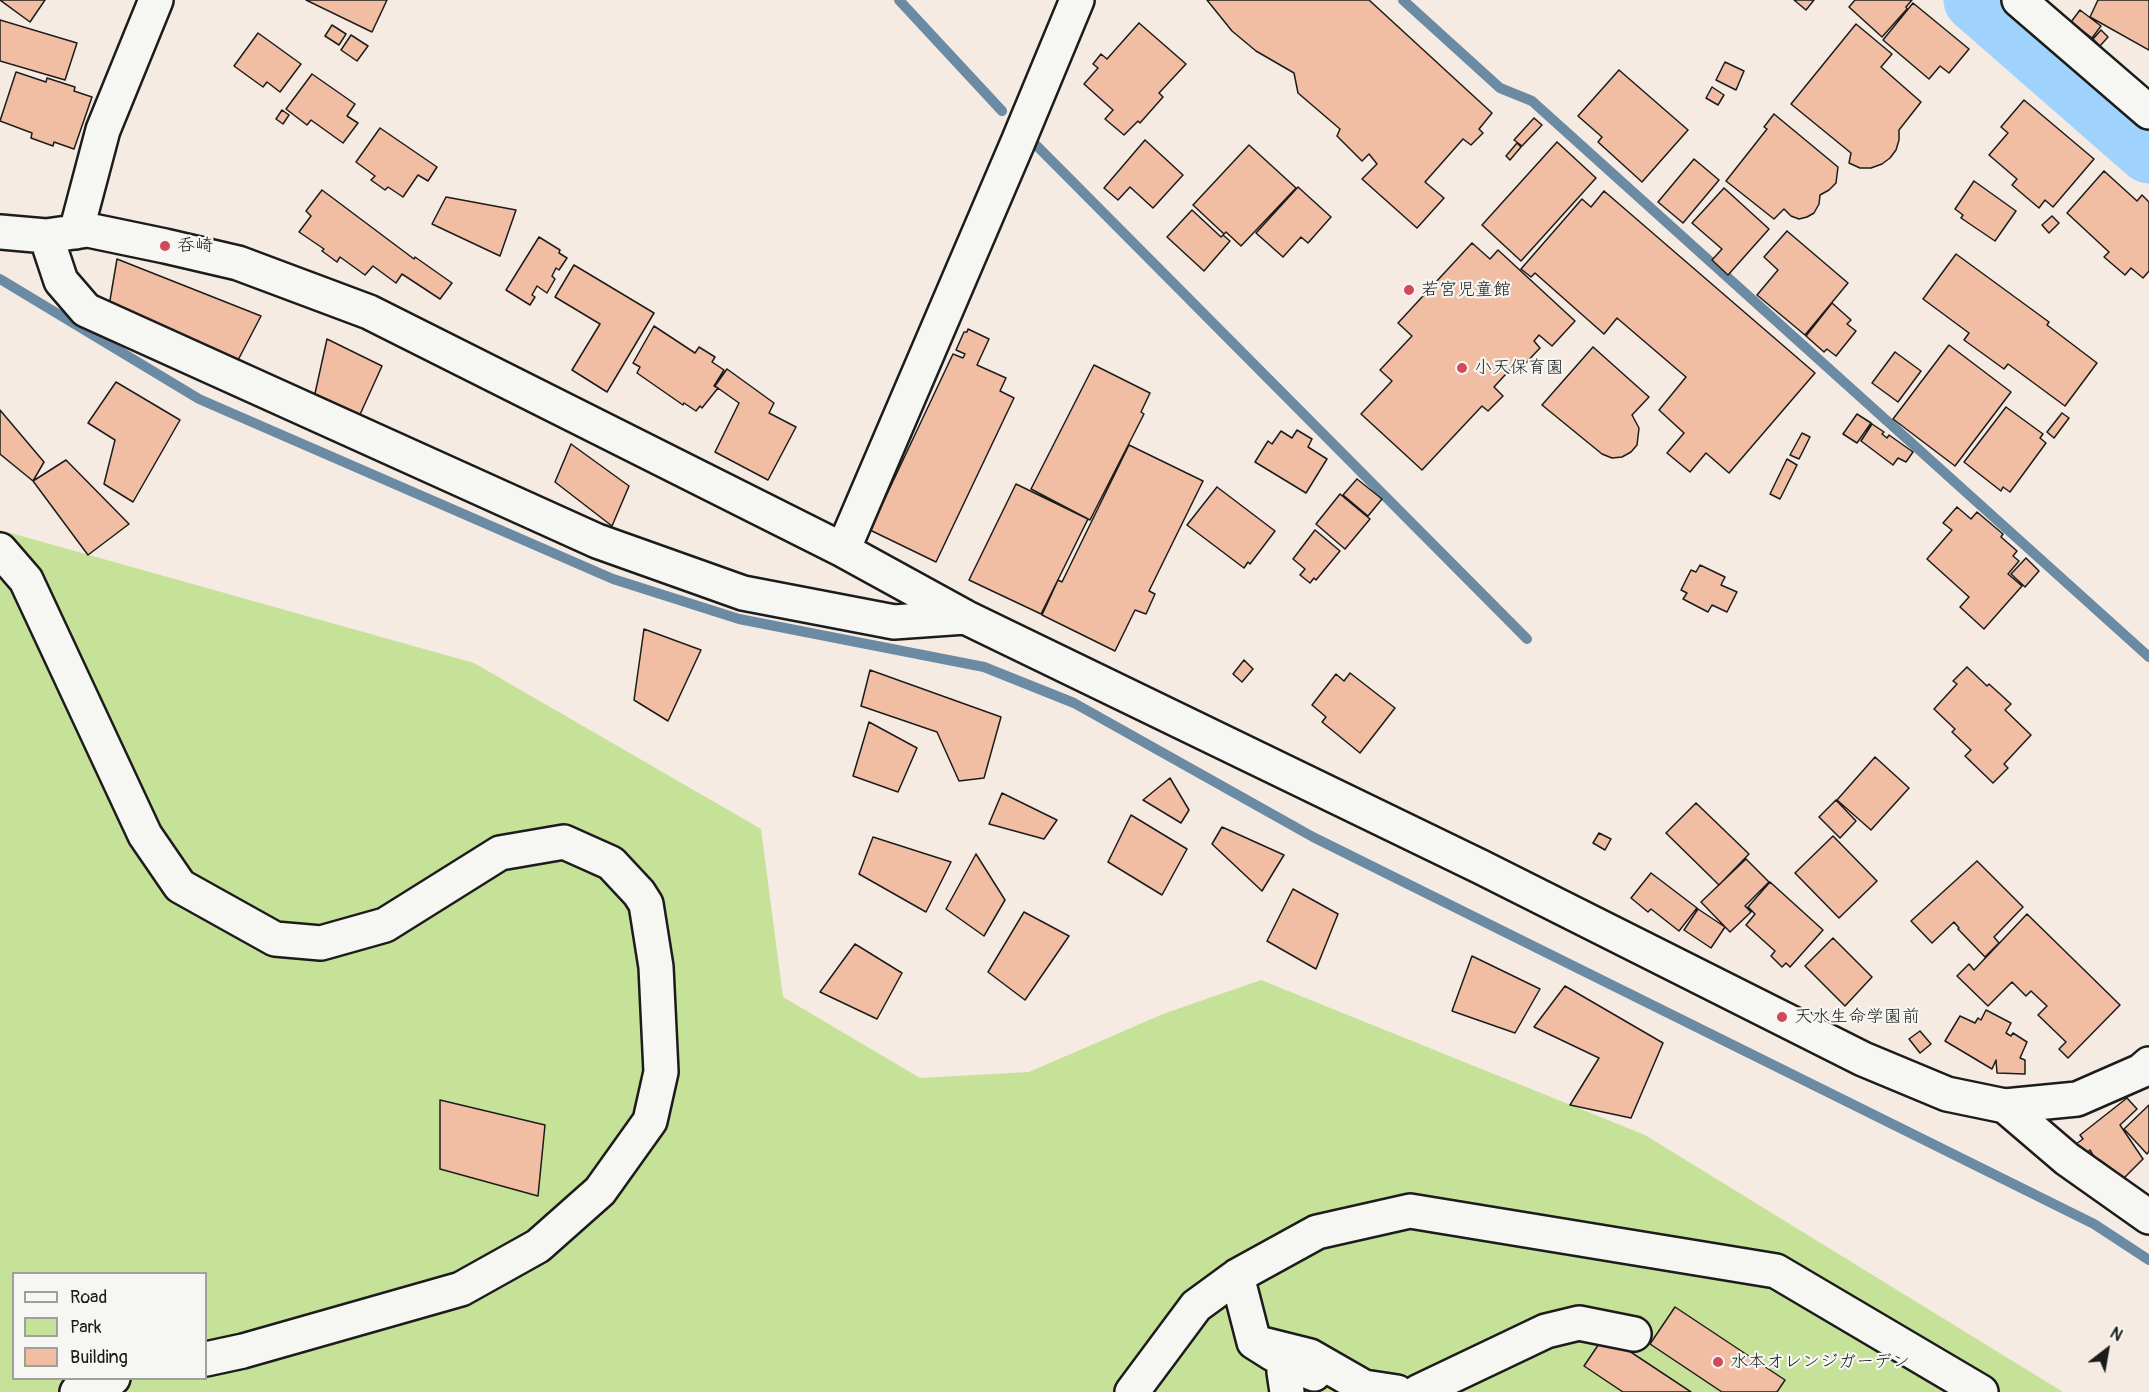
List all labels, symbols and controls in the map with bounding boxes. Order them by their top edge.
place label: 呑崎 [177,235,213,257]
marker: 呑崎 [158,239,172,253]
place label: 若宮児童館 [1421,279,1511,301]
marker: 若宮児童館 [1402,283,1416,297]
place label: 小天保育園 [1474,357,1564,379]
marker: 小天保育園 [1455,361,1469,375]
place label: 天水生命学園前 [1794,1006,1920,1028]
marker: 天水生命学園前 [1775,1010,1789,1024]
legend [12,1272,207,1380]
text: Road [70,1286,107,1309]
text: Park [70,1316,102,1339]
north arrow [2077,1320,2137,1380]
text: N [2106,1323,2126,1346]
text: Building [70,1346,128,1369]
place label: 水本オレンジガーデン [1730,1351,1910,1373]
marker: 水本オレンジガーデン [1711,1355,1725,1369]

